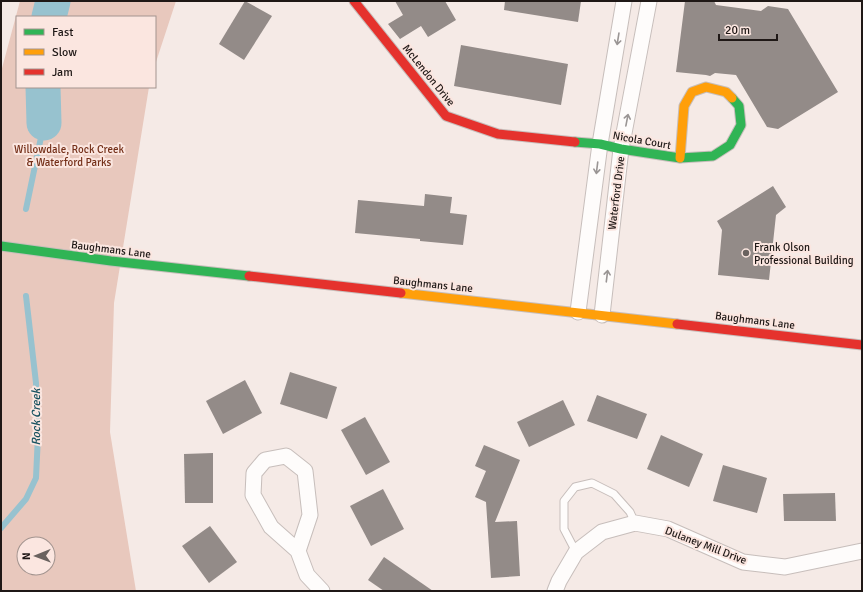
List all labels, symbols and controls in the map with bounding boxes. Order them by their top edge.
legend [16,16,156,88]
scale bar [719,16,777,42]
text: 20 m [725,23,750,38]
text: Fast [52,25,73,40]
one-way arrow [613,33,621,46]
street label: McLendon Drive [400,42,457,109]
text: Slow [52,45,77,60]
text: Jam [52,65,73,80]
one-way arrow [623,113,631,126]
street label: Nicola Court [612,129,672,152]
park label: Willowdale, Rock Creek & Waterford Parks [14,143,124,169]
street label: Waterford Drive [606,155,627,231]
one-way arrow [593,161,601,174]
street label: Baughmans Lane [70,238,152,261]
place label: Frank Olson Professional Building [754,241,854,267]
marker: Frank Olson Professional Building [741,248,751,258]
one-way arrow [603,270,610,283]
street label: Baughmans Lane [392,274,474,295]
street label: Baughmans Lane [714,309,796,332]
water label: Rock Creek [29,387,44,446]
street label: Dulaney Mill Drive [663,524,748,567]
north arrow [16,536,56,576]
text: N [20,552,33,560]

